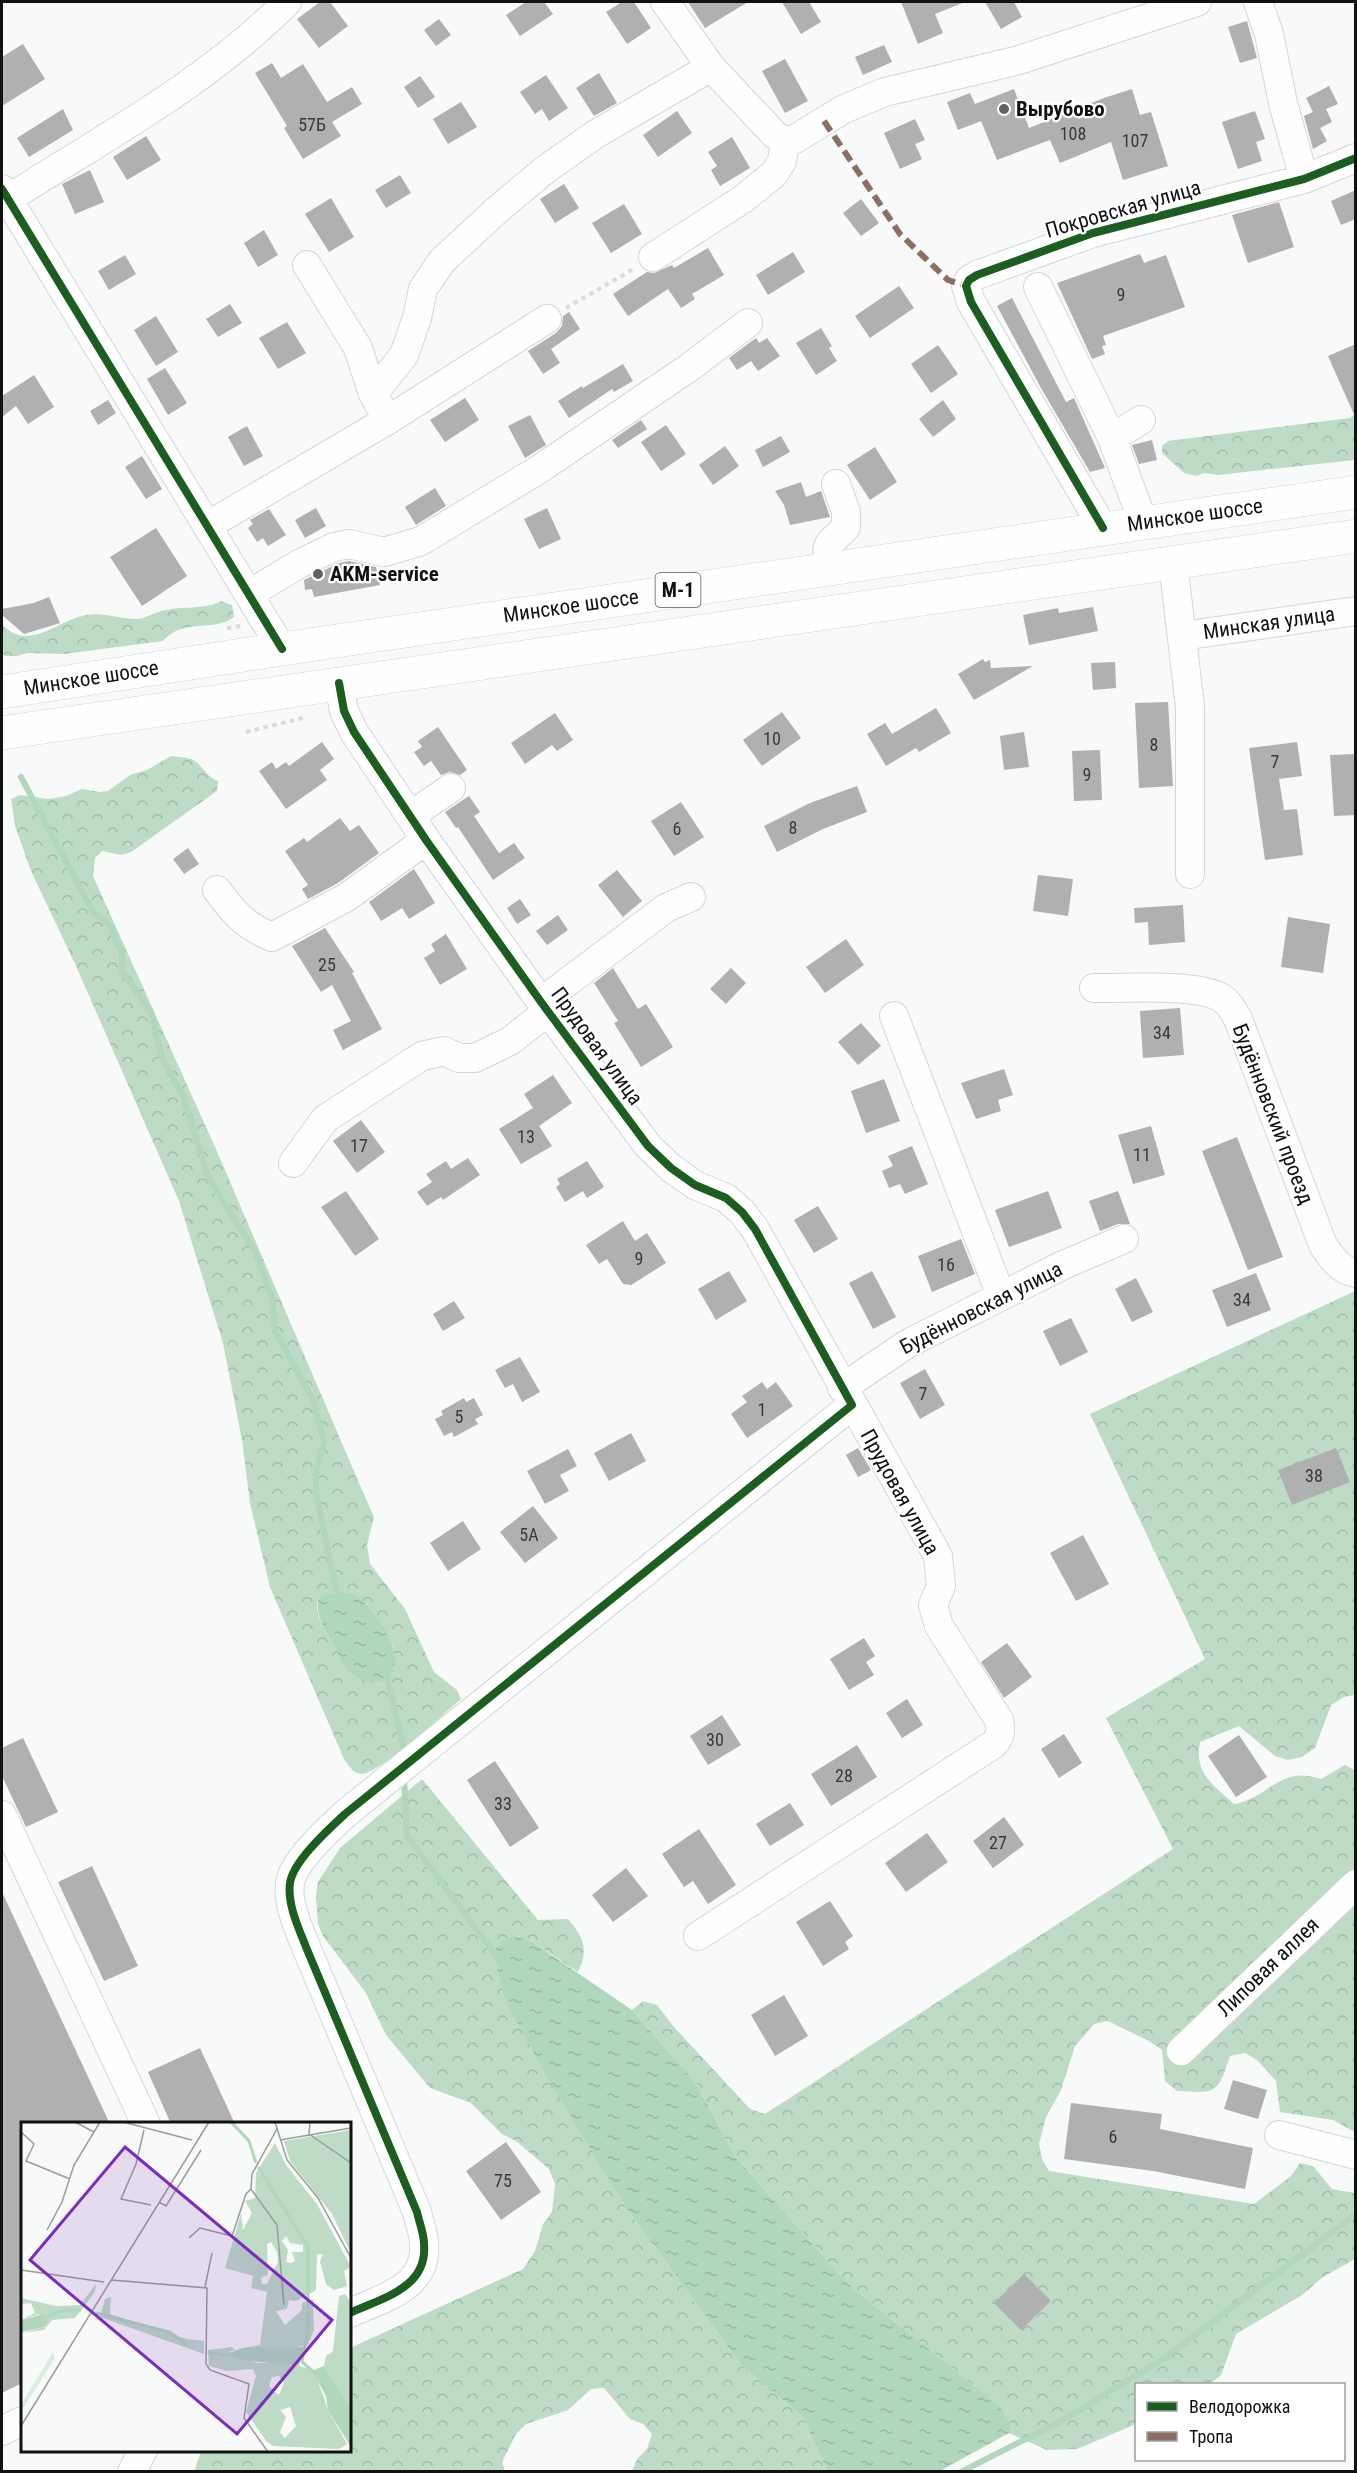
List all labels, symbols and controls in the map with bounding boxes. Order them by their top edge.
place label: Вырубово [1016,97,1105,121]
marker: Вырубово [997,102,1011,116]
house number: 57Б [298,114,326,135]
house number: 108 [1060,123,1086,144]
house number: 107 [1122,130,1148,151]
street label: Покровская улица [1042,175,1204,243]
house number: 9 [1117,284,1125,305]
street label: Минское шоссе [1126,494,1264,536]
place label: AKM-service [330,562,439,586]
marker: AKM-service [311,567,325,581]
road number: М-1 [656,573,700,607]
street label: Минское шоссе [502,585,640,627]
street label: Минская улица [1202,602,1336,644]
street label: Минское шоссе [22,655,160,701]
house number: 10 [763,728,781,749]
house number: 8 [1150,734,1158,755]
house number: 7 [1271,751,1280,772]
house number: 9 [1083,764,1091,785]
house number: 8 [789,817,797,838]
house number: 6 [673,818,681,839]
house number: 25 [318,954,336,975]
street label: Прудовая улица [546,982,648,1110]
street label: Будённовский проезд [1228,1020,1318,1208]
house number: 34 [1153,1022,1171,1043]
house number: 13 [517,1126,535,1147]
house number: 17 [350,1135,368,1156]
house number: 11 [1133,1144,1151,1165]
house number: 9 [635,1248,643,1269]
house number: 16 [937,1254,955,1275]
street label: Будённовская улица [896,1257,1066,1359]
house number: 34 [1233,1289,1251,1310]
house number: 7 [919,1383,928,1404]
house number: 1 [758,1399,766,1420]
house number: 5 [455,1406,464,1427]
street label: Прудовая улица [856,1425,944,1559]
house number: 38 [1305,1465,1323,1486]
house number: 5А [519,1524,539,1545]
house number: 30 [706,1729,724,1750]
house number: 28 [835,1765,853,1786]
house number: 33 [494,1793,512,1814]
house number: 27 [989,1832,1007,1853]
street label: Липовая аллея [1212,1913,1324,2021]
inset map [21,2122,351,2452]
house number: 6 [1109,2126,1117,2147]
house number: 75 [494,2170,512,2191]
legend [1135,2383,1345,2461]
text: Велодорожка [1189,2396,1290,2417]
text: Тропа [1189,2426,1233,2447]

